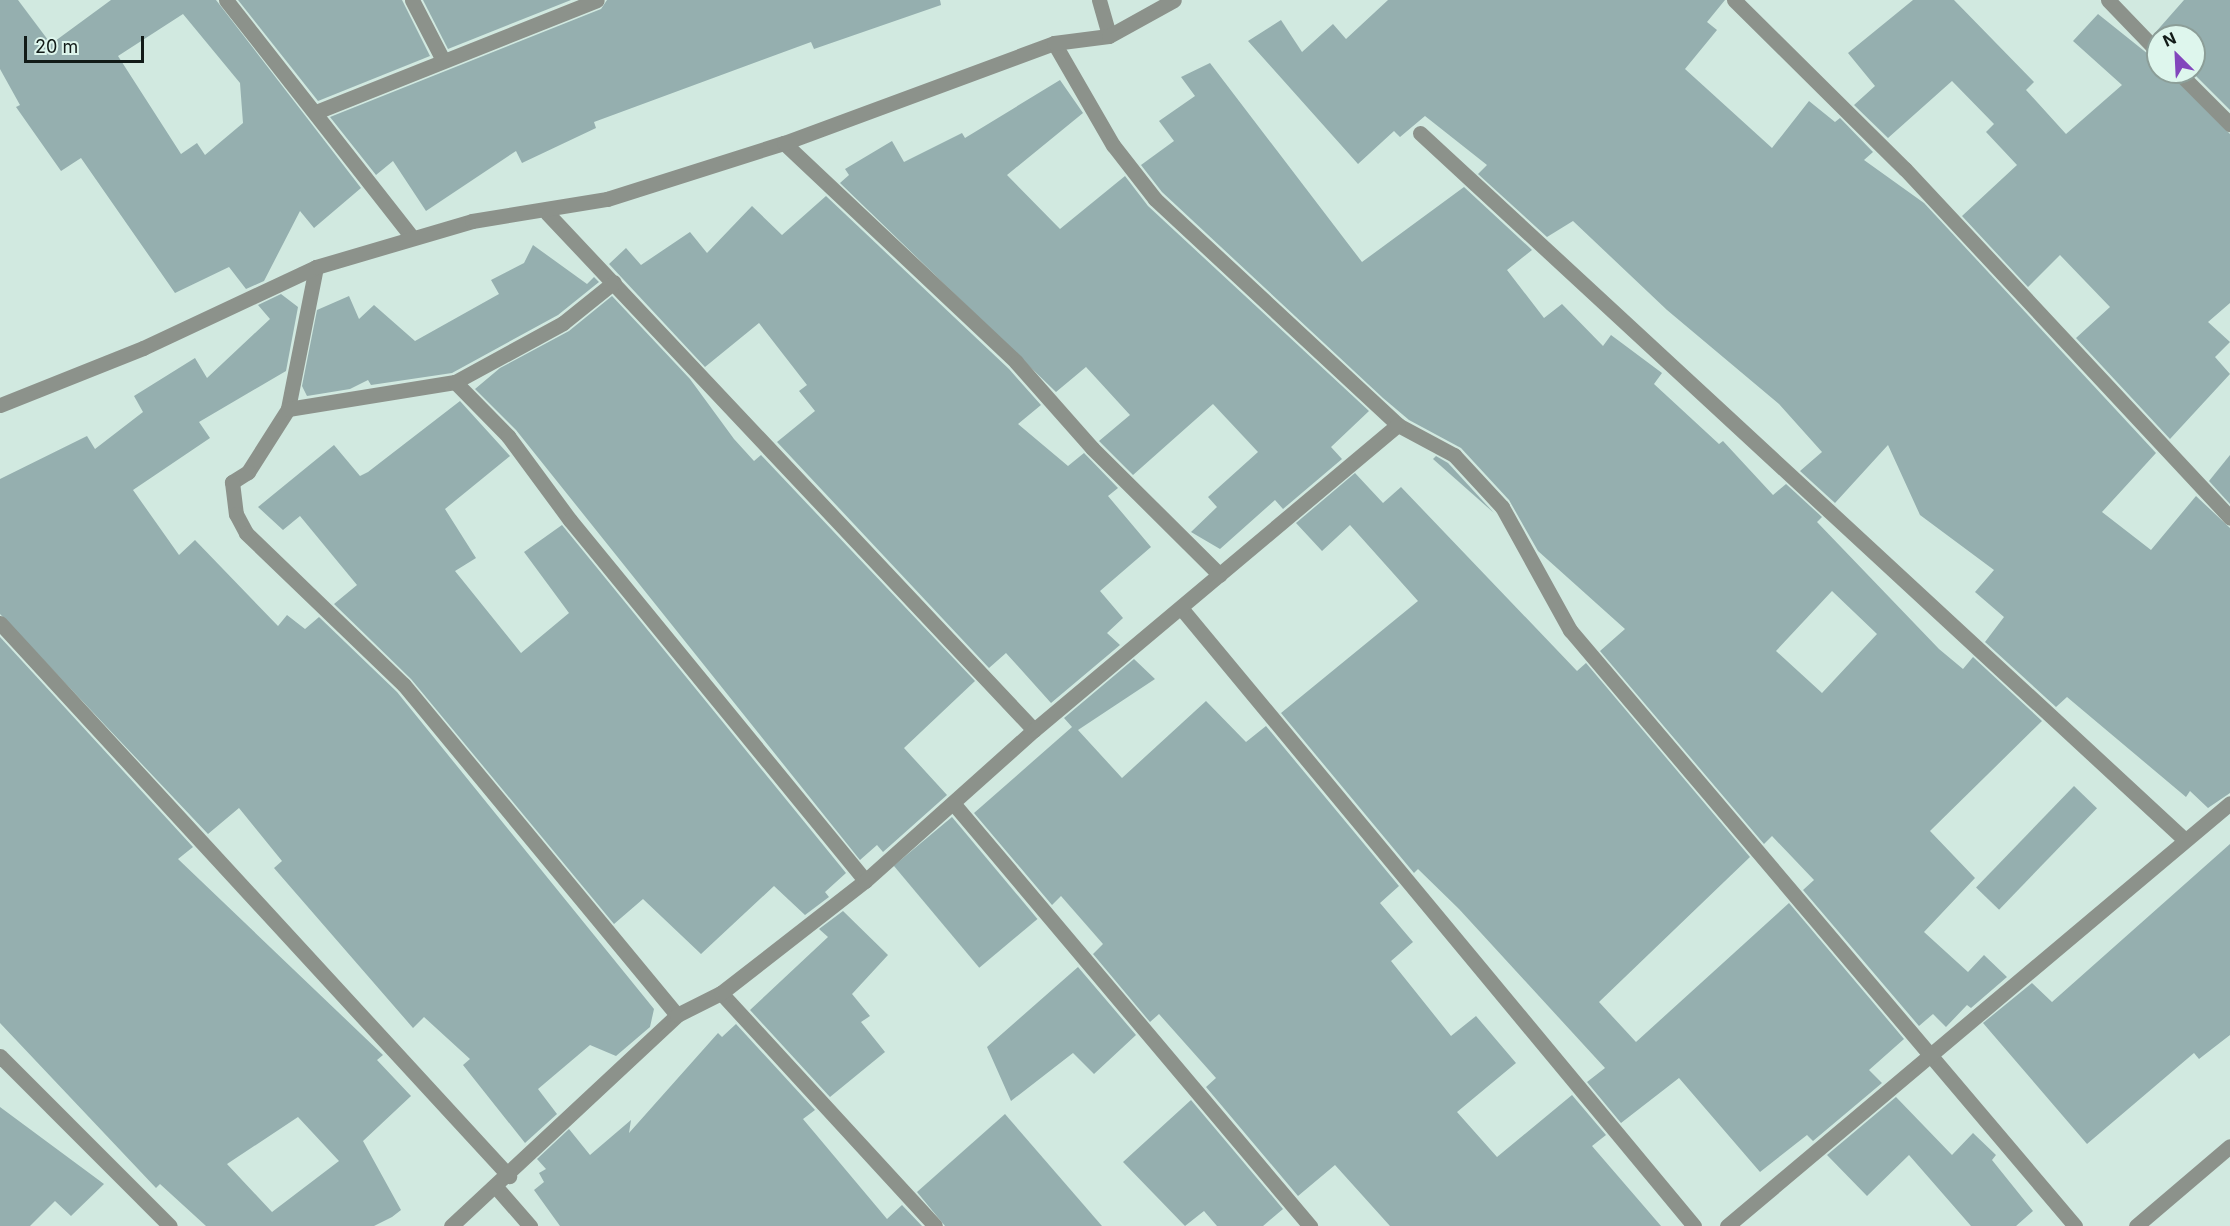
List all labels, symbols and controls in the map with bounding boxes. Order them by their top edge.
scale bar [27,24,147,62]
north arrow [2146,24,2206,84]
text: N [2160,28,2179,51]
text: 20 m [35,36,78,57]

